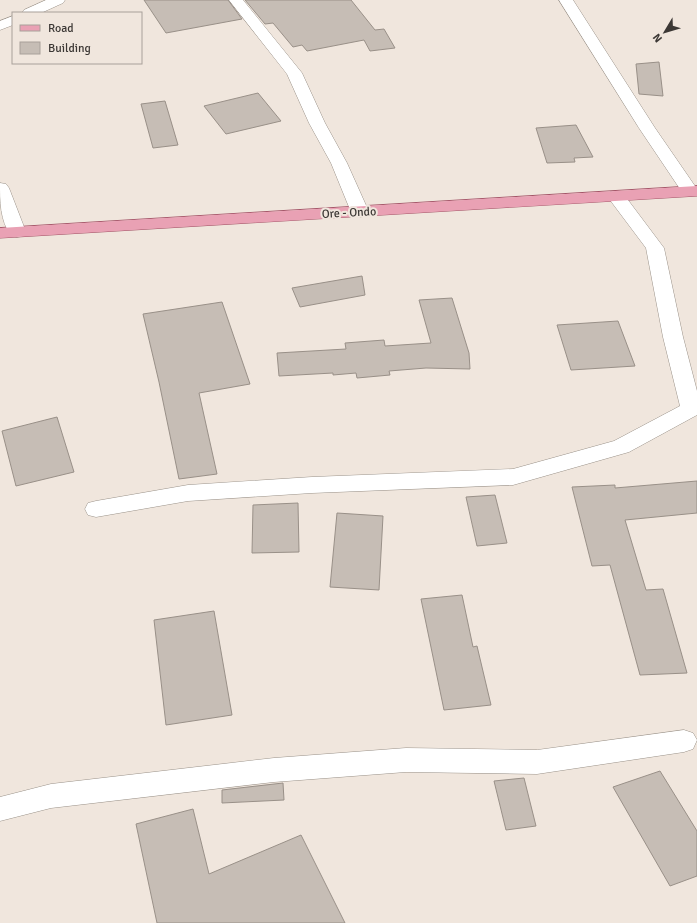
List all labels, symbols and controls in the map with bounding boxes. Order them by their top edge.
legend [12,12,142,64]
north arrow [645,12,685,52]
text: Road [48,21,74,36]
text: N [650,31,665,45]
text: Building [48,41,91,56]
street label: Ore - Ondo [321,204,377,222]

